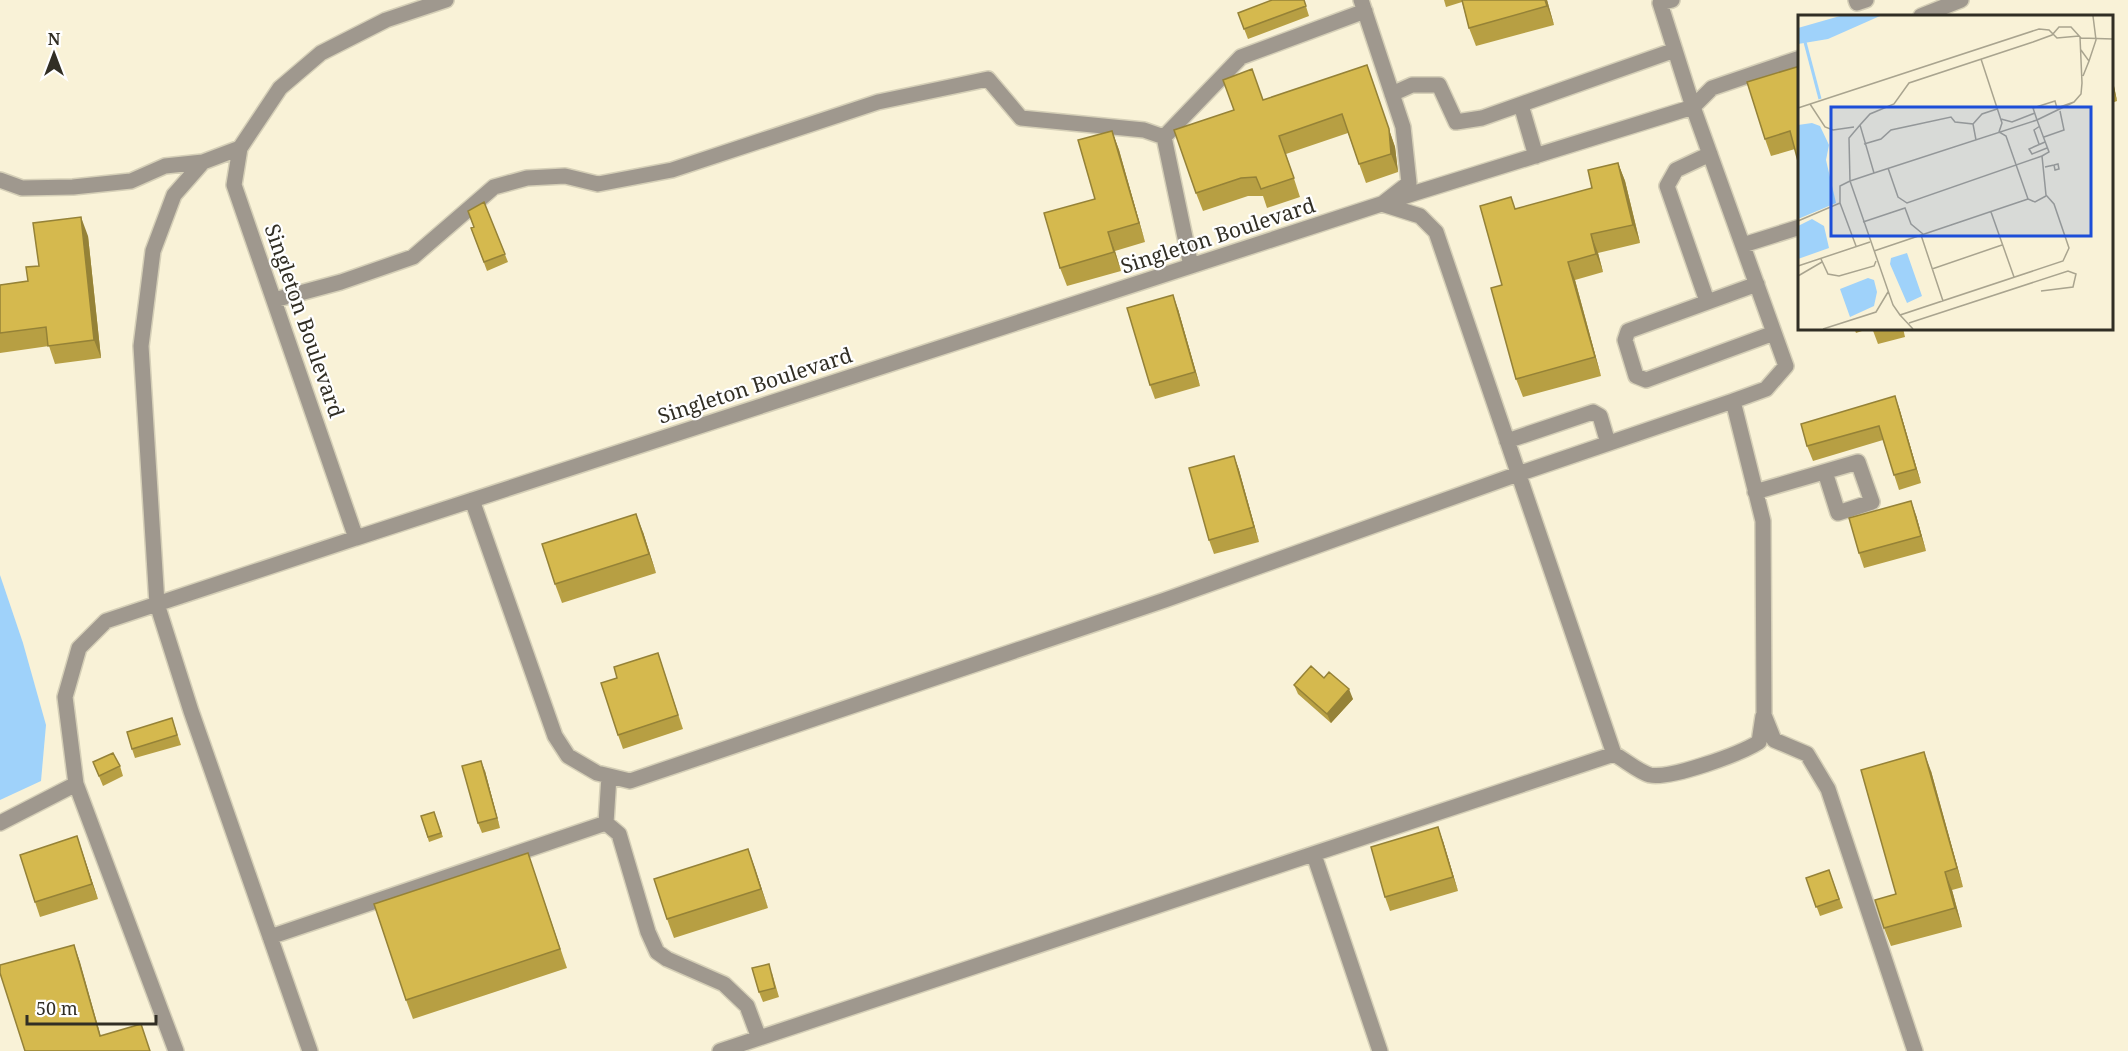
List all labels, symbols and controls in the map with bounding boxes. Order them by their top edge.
inset map [1798,15,2113,330]
north arrow [24,24,84,84]
text: N [48,28,61,50]
street label: Singleton Boulevard [1117,190,1319,280]
street label: Singleton Boulevard [259,220,351,421]
street label: Singleton Boulevard [654,340,856,430]
scale bar [27,988,156,1026]
text: 50 m [36,996,78,1020]

